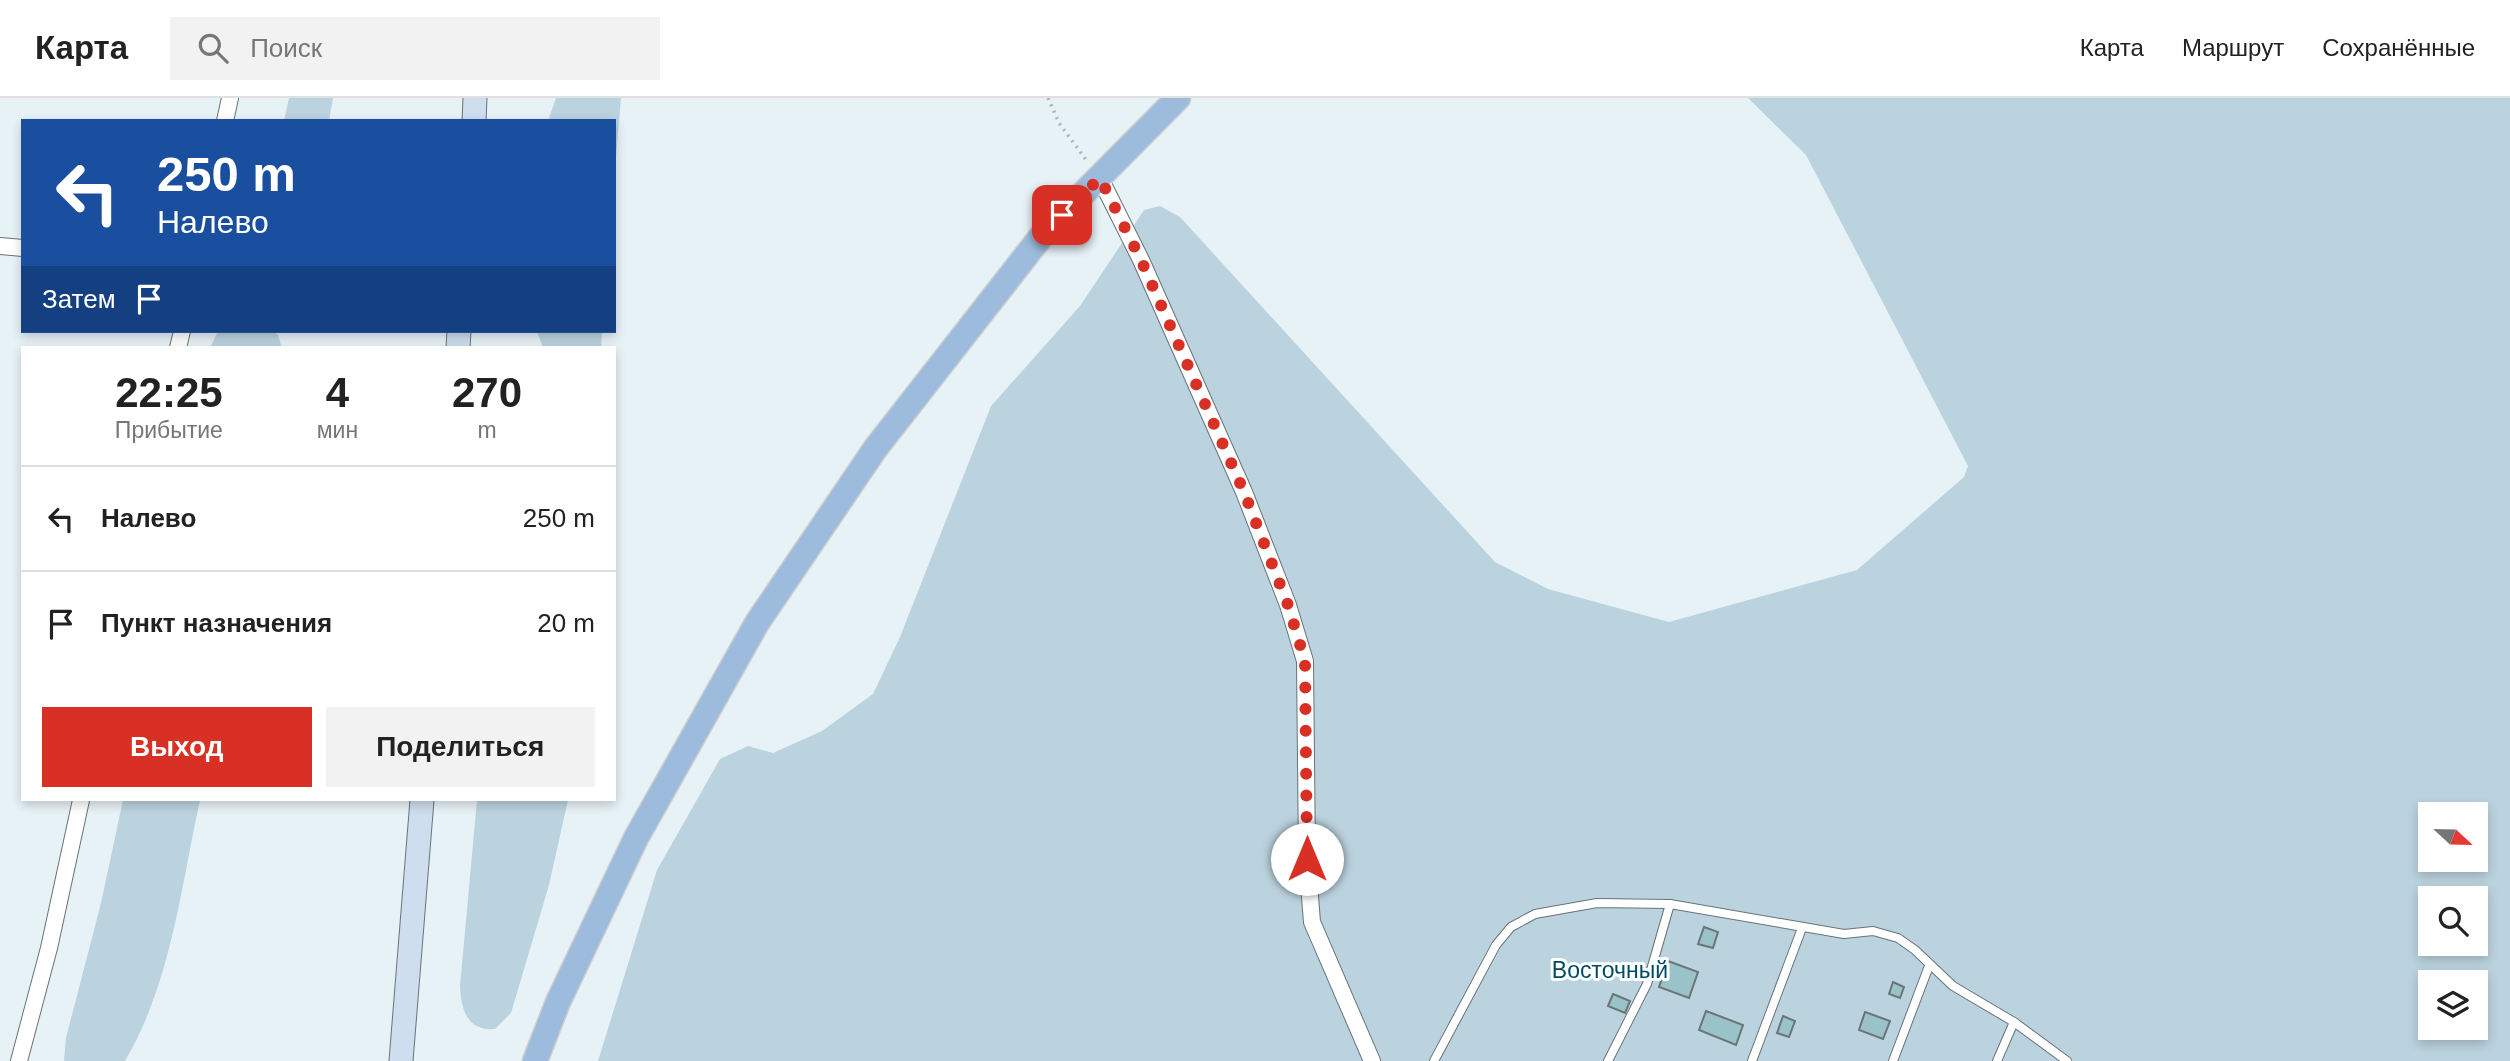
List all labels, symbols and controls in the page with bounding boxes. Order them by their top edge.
search box [170,17,660,80]
text: Карта [35,29,128,66]
icon: search [194,29,232,67]
text: Поиск [250,33,322,63]
text: Карта [2080,34,2144,61]
text: Маршрут [2182,34,2284,61]
text: Сохранённые [2322,34,2475,61]
icon: left [42,147,133,238]
text: 250 m [157,147,296,201]
pin [1032,185,1092,245]
icon: arrive [1043,196,1081,234]
text: Налево [157,204,269,240]
icon: arrive [130,280,168,318]
text: Затем [42,284,116,314]
text: 22:25 [115,369,223,416]
text: 4 [326,369,349,416]
text: 270 [452,369,522,416]
text: Прибытие [115,417,223,443]
text: мин [317,417,358,443]
text: m [477,417,497,443]
icon: left [42,500,80,538]
text: Налево [101,503,196,533]
text: 250 m [523,503,595,533]
icon: arrive [42,605,80,643]
text: Пункт назначения [101,608,332,638]
text: 20 m [537,608,595,638]
button: Выход [42,707,312,787]
button: Поделиться [326,707,595,787]
north arrow [2418,802,2488,872]
map controls [2418,802,2488,1040]
position arrow [1270,822,1344,896]
button: search [2418,886,2488,956]
park label: Восточный [1552,957,1668,983]
button: layers [2418,970,2488,1040]

